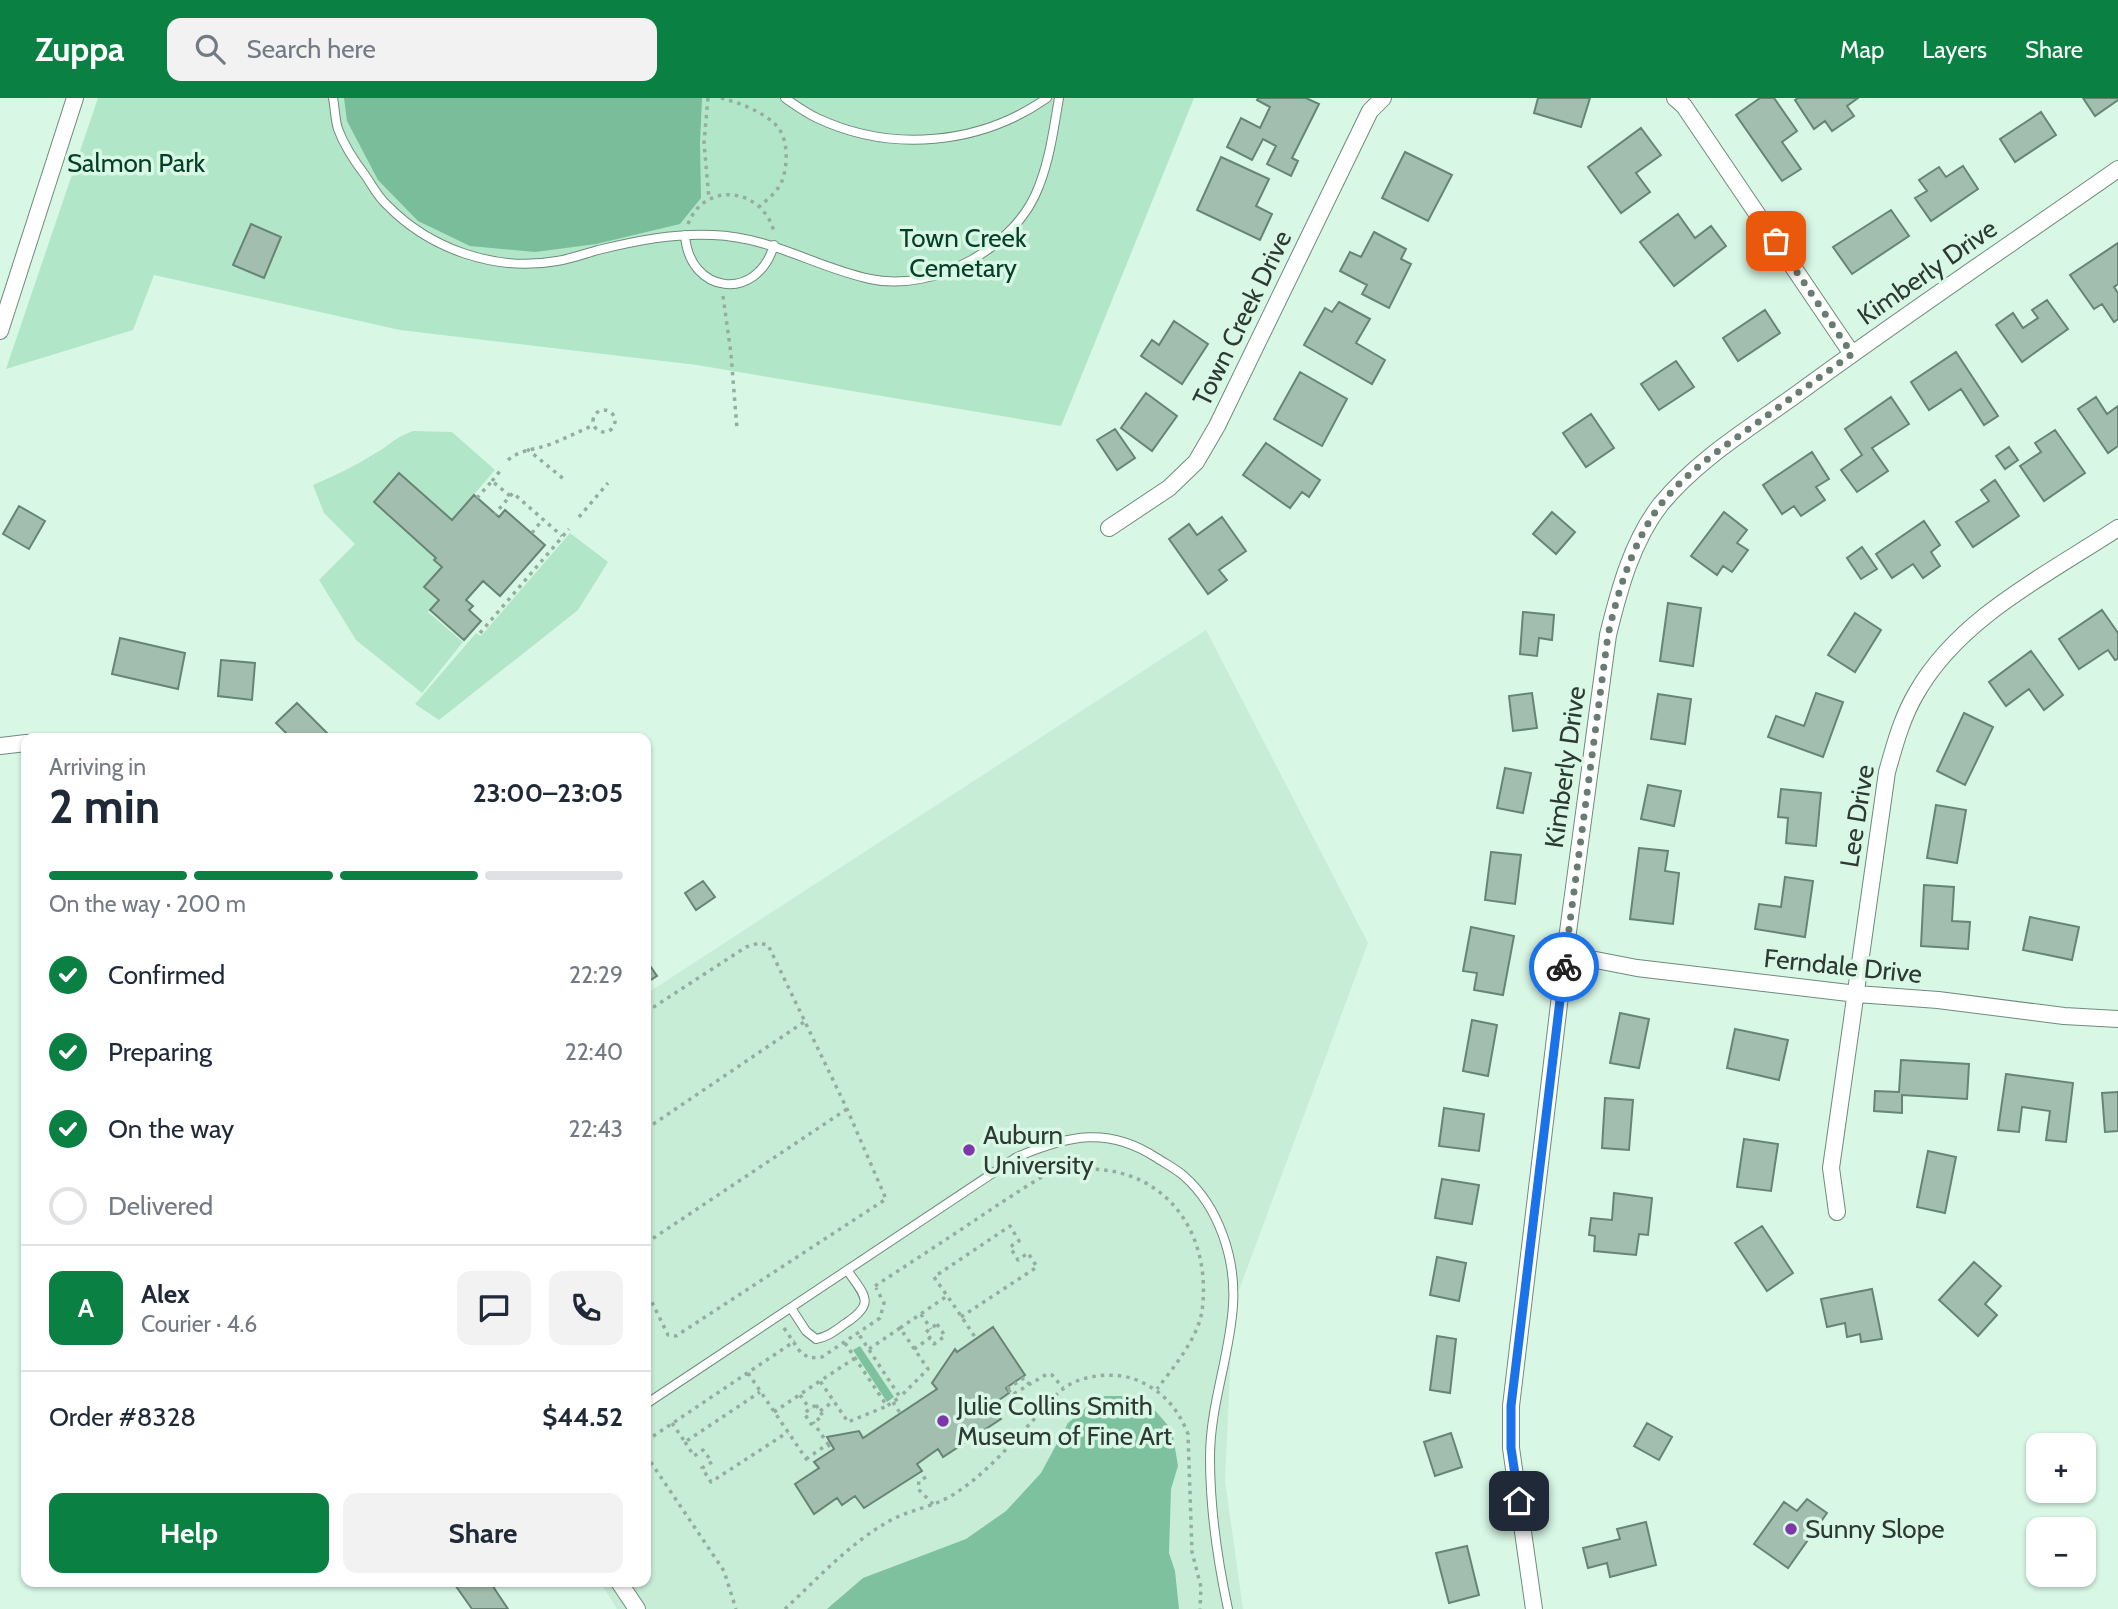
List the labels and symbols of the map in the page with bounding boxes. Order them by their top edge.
park label: Salmon Park [67,147,205,179]
pin [1746,211,1806,271]
street label: Kimberly Drive [1851,212,2003,332]
park label: Town Creek Cemetary [899,222,1027,284]
street label: Town Creek Drive [1186,225,1298,411]
street label: Kimberly Drive [1538,684,1592,850]
street label: Lee Drive [1833,762,1881,870]
courier [1529,932,1599,1002]
street label: Ferndale Drive [1762,942,1924,990]
place label: Auburn University [983,1119,1094,1181]
marker: Auburn University [961,1142,977,1158]
place label: Julie Collins Smith Museum of Fine Art [956,1390,1172,1452]
marker: Julie Collins Smith Museum of Fine Art [935,1413,951,1429]
pin [1489,1471,1549,1531]
place label: Sunny Slope [1805,1513,1944,1545]
marker: Sunny Slope [1783,1521,1799,1537]

